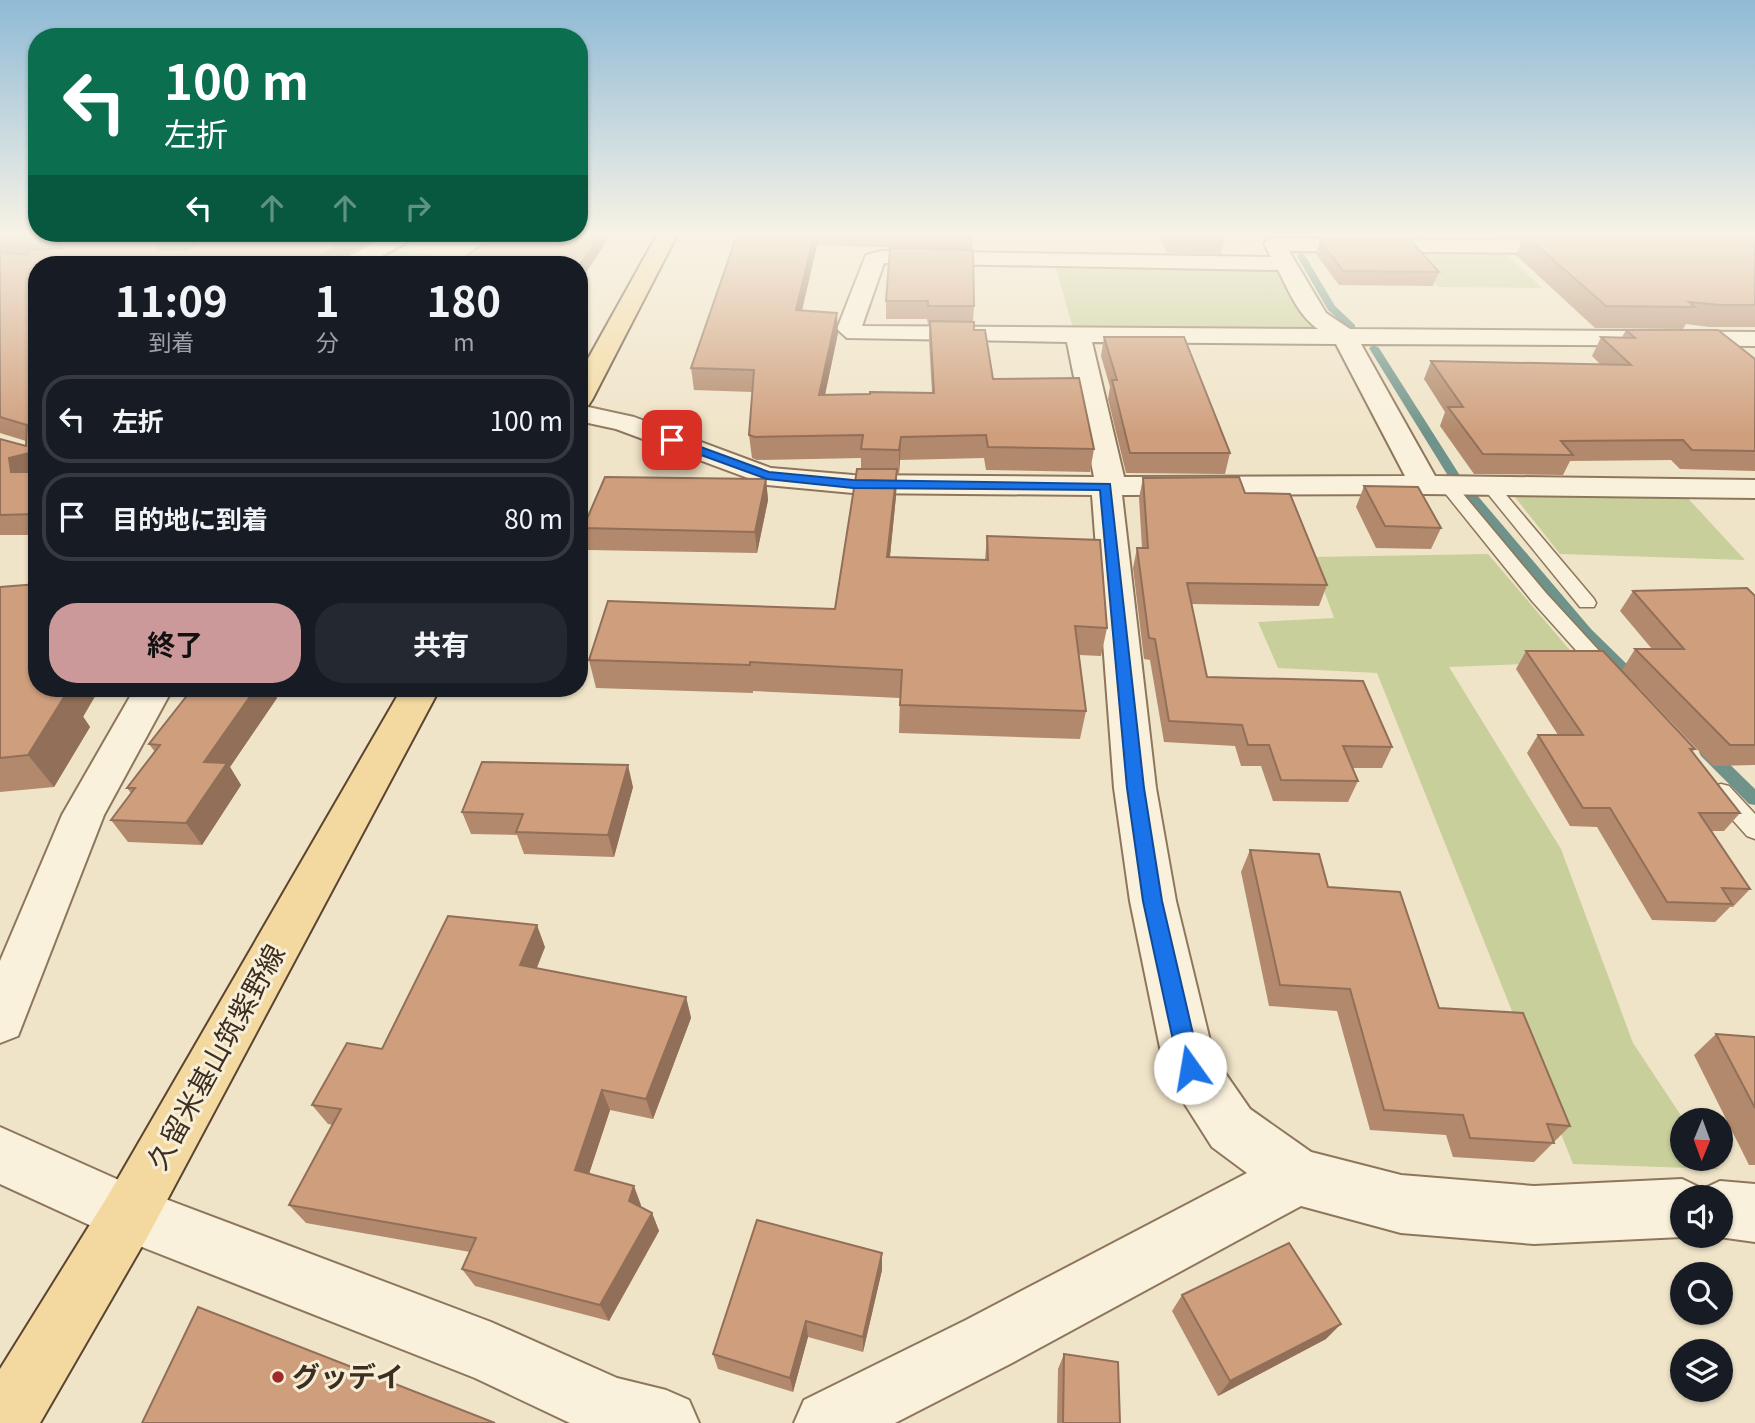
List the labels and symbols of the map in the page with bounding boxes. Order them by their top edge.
pin [642,410,702,470]
street label: 久留米基山筑紫野線 [136,936,293,1176]
position arrow [1153,1031,1227,1105]
north arrow [1670,1108,1732,1171]
place label: グッデイ [292,1355,404,1395]
marker: グッデイ [270,1369,286,1385]

